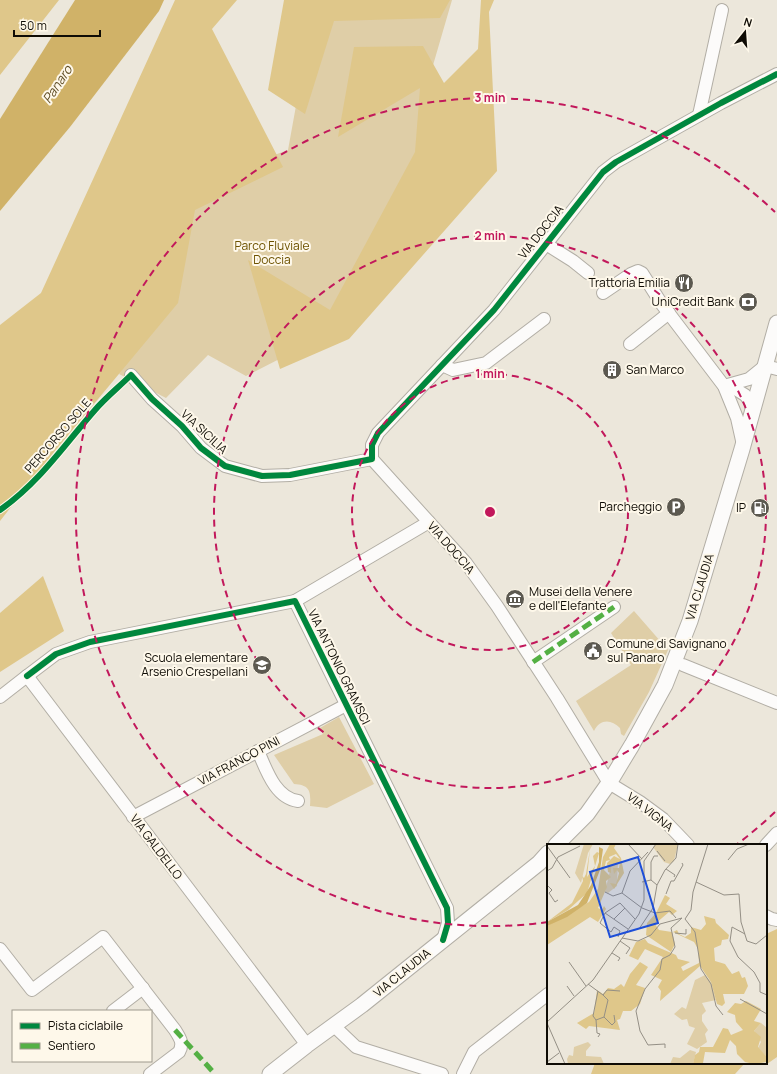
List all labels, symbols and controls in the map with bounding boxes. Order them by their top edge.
scale bar [14,12,100,38]
north arrow [725,12,765,52]
text: N [742,14,754,30]
text: 50 m [20,17,47,34]
water label: Panaro [38,60,77,106]
text: 3 min [474,89,506,106]
street label: VIA DOCCIA [514,201,567,262]
text: 2 min [474,227,506,244]
park label: Parco Fluviale Doccia [234,237,310,268]
restaurant icon: Trattoria Emilia [673,272,695,294]
place label: Trattoria Emilia [588,274,670,291]
bank icon: UniCredit Bank [737,291,759,313]
place label: UniCredit Bank [652,293,735,310]
building icon: San Marco [601,359,623,381]
place label: San Marco [626,361,684,378]
text: 1 min [475,365,505,382]
street label: PERCORSO SOLE [20,395,95,477]
street label: VIA SICILIA [177,406,232,458]
parking icon: Parcheggio [665,496,687,518]
fuel station icon: IP [749,497,771,519]
place label: Parcheggio [599,498,662,515]
place label: IP [736,499,746,516]
centre of rings [483,505,497,519]
street label: VIA DOCCIA [424,518,479,578]
street label: VIA CLAUDIA [681,551,718,622]
place label: Musei della Venere e dell'Elefante [529,583,632,614]
museum icon: Musei della Venere e dell'Elefante [504,588,526,610]
street label: VIA ANTONIO GRAMSCI [304,606,375,727]
place label: Comune di Savignano sul Panaro [607,635,727,666]
public building icon: Comune di Savignano sul Panaro [582,640,604,662]
place label: Scuola elementare Arsenio Crespellani [141,649,248,680]
school or university icon: Scuola elementare Arsenio Crespellani [251,654,273,676]
street label: VIA FRANCO PINI [195,732,283,789]
street label: VIA VIGNA [624,788,677,835]
street label: VIA GALDELLO [126,811,187,883]
inset map [547,844,767,1064]
street label: VIA CLAUDIA [370,944,434,1001]
legend [12,1010,152,1062]
text: Pista ciclabile [48,1017,123,1034]
text: Sentiero [48,1037,95,1054]

